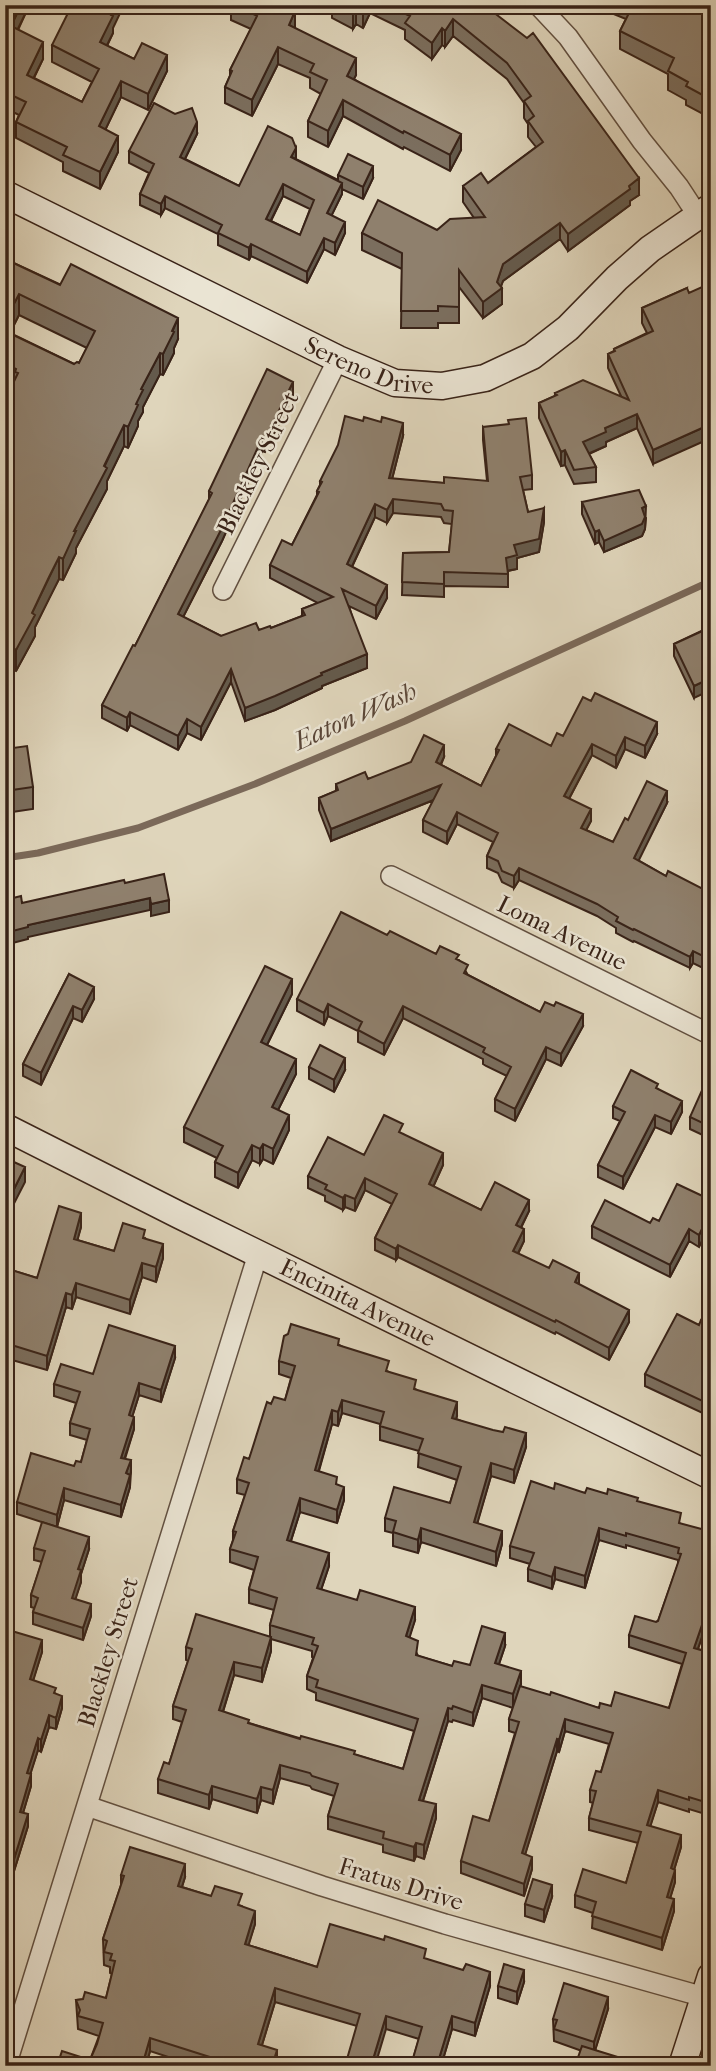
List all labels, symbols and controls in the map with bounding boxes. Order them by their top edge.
street label: Sereno Drive [300,331,434,399]
street label: Blackley Street [211,387,305,539]
water label: Eaton Wash [287,675,421,758]
street label: Loma Avenue [493,890,631,976]
street label: Encinita Avenue [275,1253,440,1353]
street label: Blackley Street [72,1573,144,1730]
street label: Fratus Drive [335,1852,467,1916]

